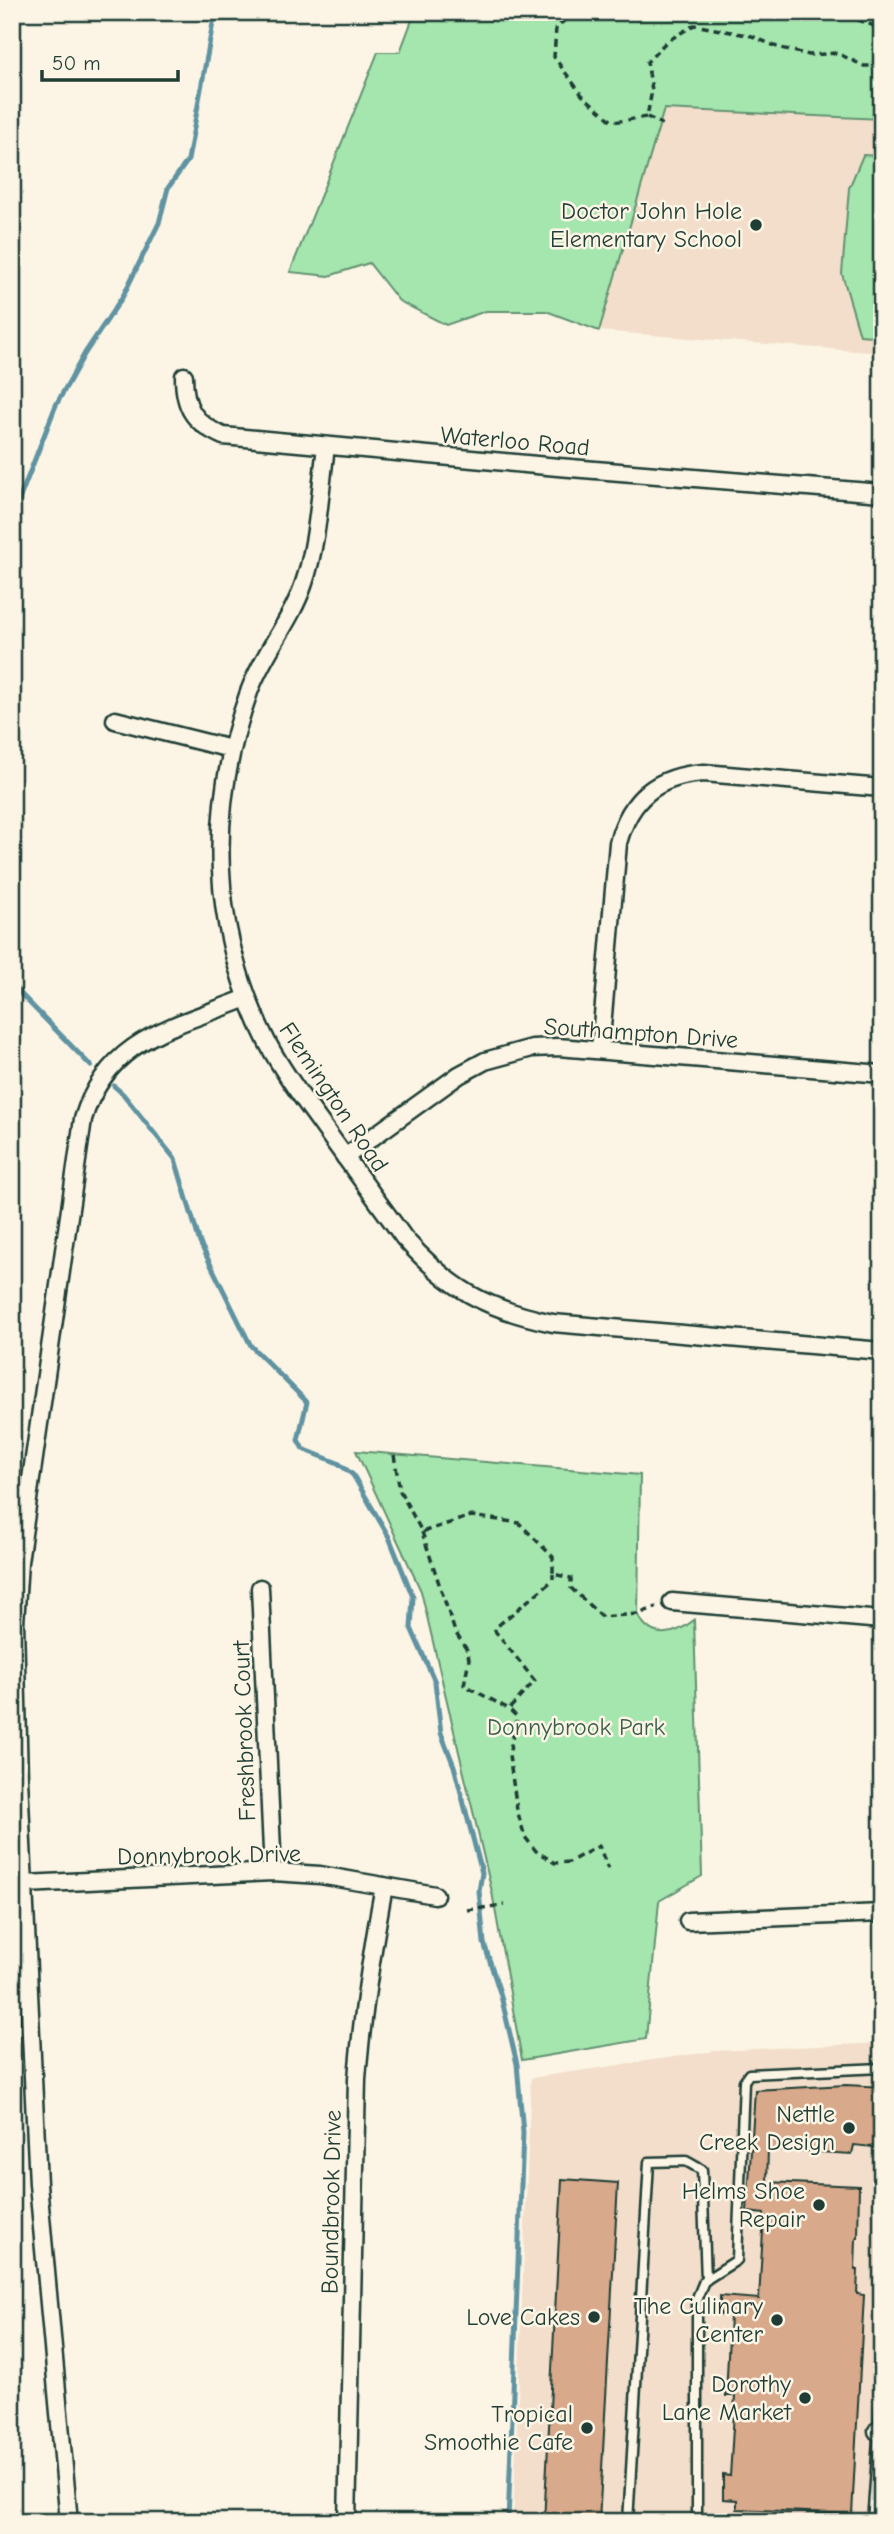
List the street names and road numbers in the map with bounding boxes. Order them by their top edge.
street label: Waterloo Road [439,421,591,461]
street label: Southampton Drive [543,1012,739,1054]
street label: Flemington Road [274,1017,394,1177]
street label: Freshbrook Court [227,1639,261,1822]
street label: Donnybrook Drive [117,1839,301,1871]
street label: Boundbrook Drive [315,2110,347,2294]

